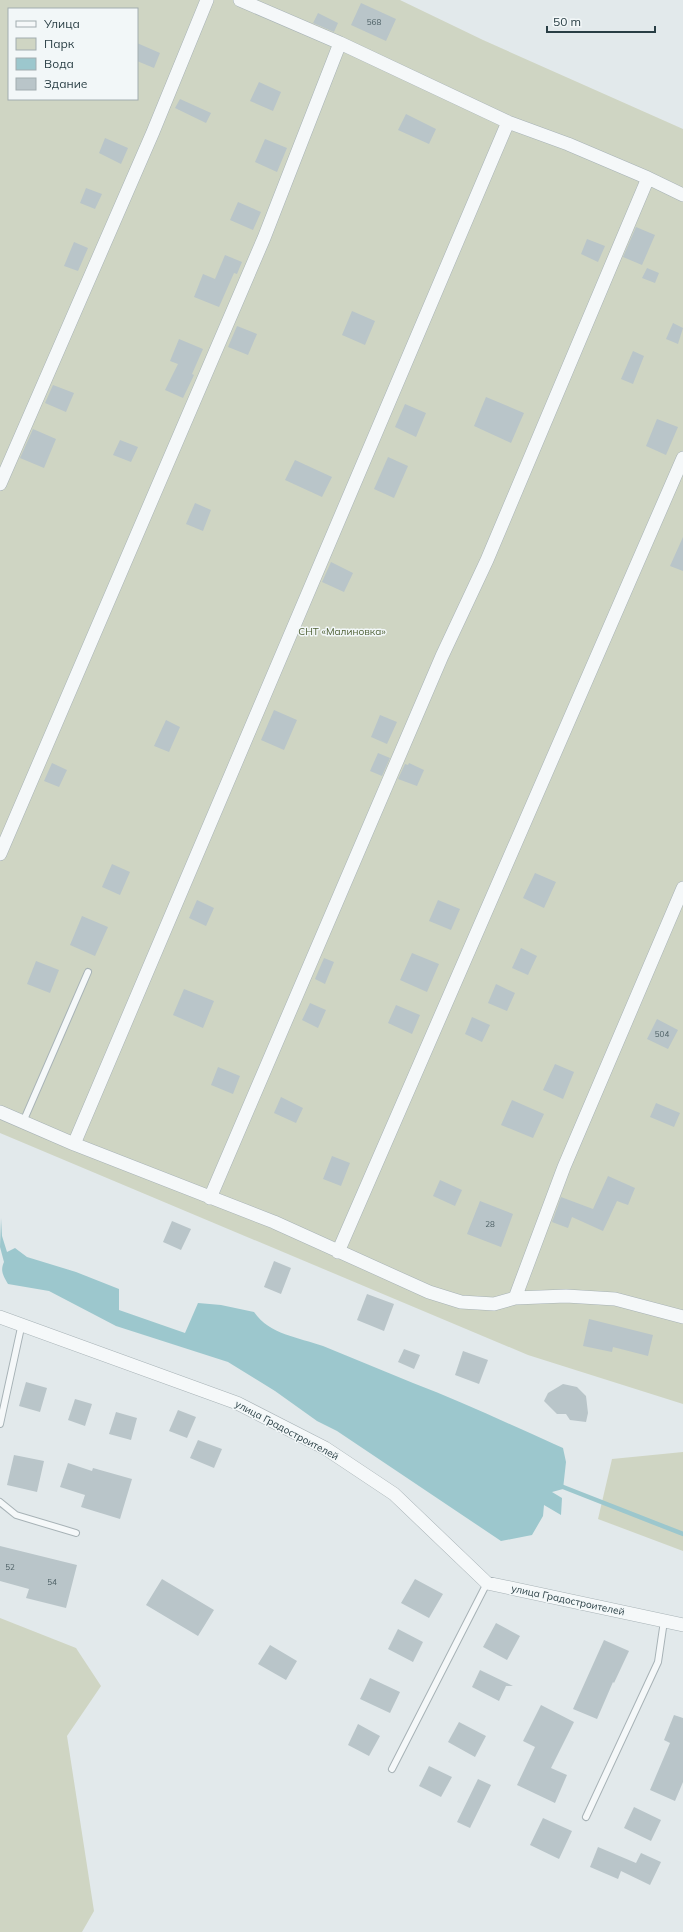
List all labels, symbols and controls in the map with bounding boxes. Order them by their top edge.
legend [8,8,138,100]
scale bar [547,8,655,34]
text: 50 m [553,14,581,29]
text: Улица [43,16,80,31]
house number: 568 [367,17,381,27]
text: Парк [44,36,75,51]
text: Вода [44,56,74,71]
text: Здание [44,76,88,91]
park label: СНТ «Малиновка» [298,625,386,638]
house number: 504 [655,1029,669,1039]
house number: 28 [485,1219,495,1229]
street label: улица Градостроителей [233,1397,341,1463]
house number: 52 [5,1562,15,1572]
house number: 54 [47,1577,57,1587]
street label: улица Градостроителей [510,1582,626,1618]

